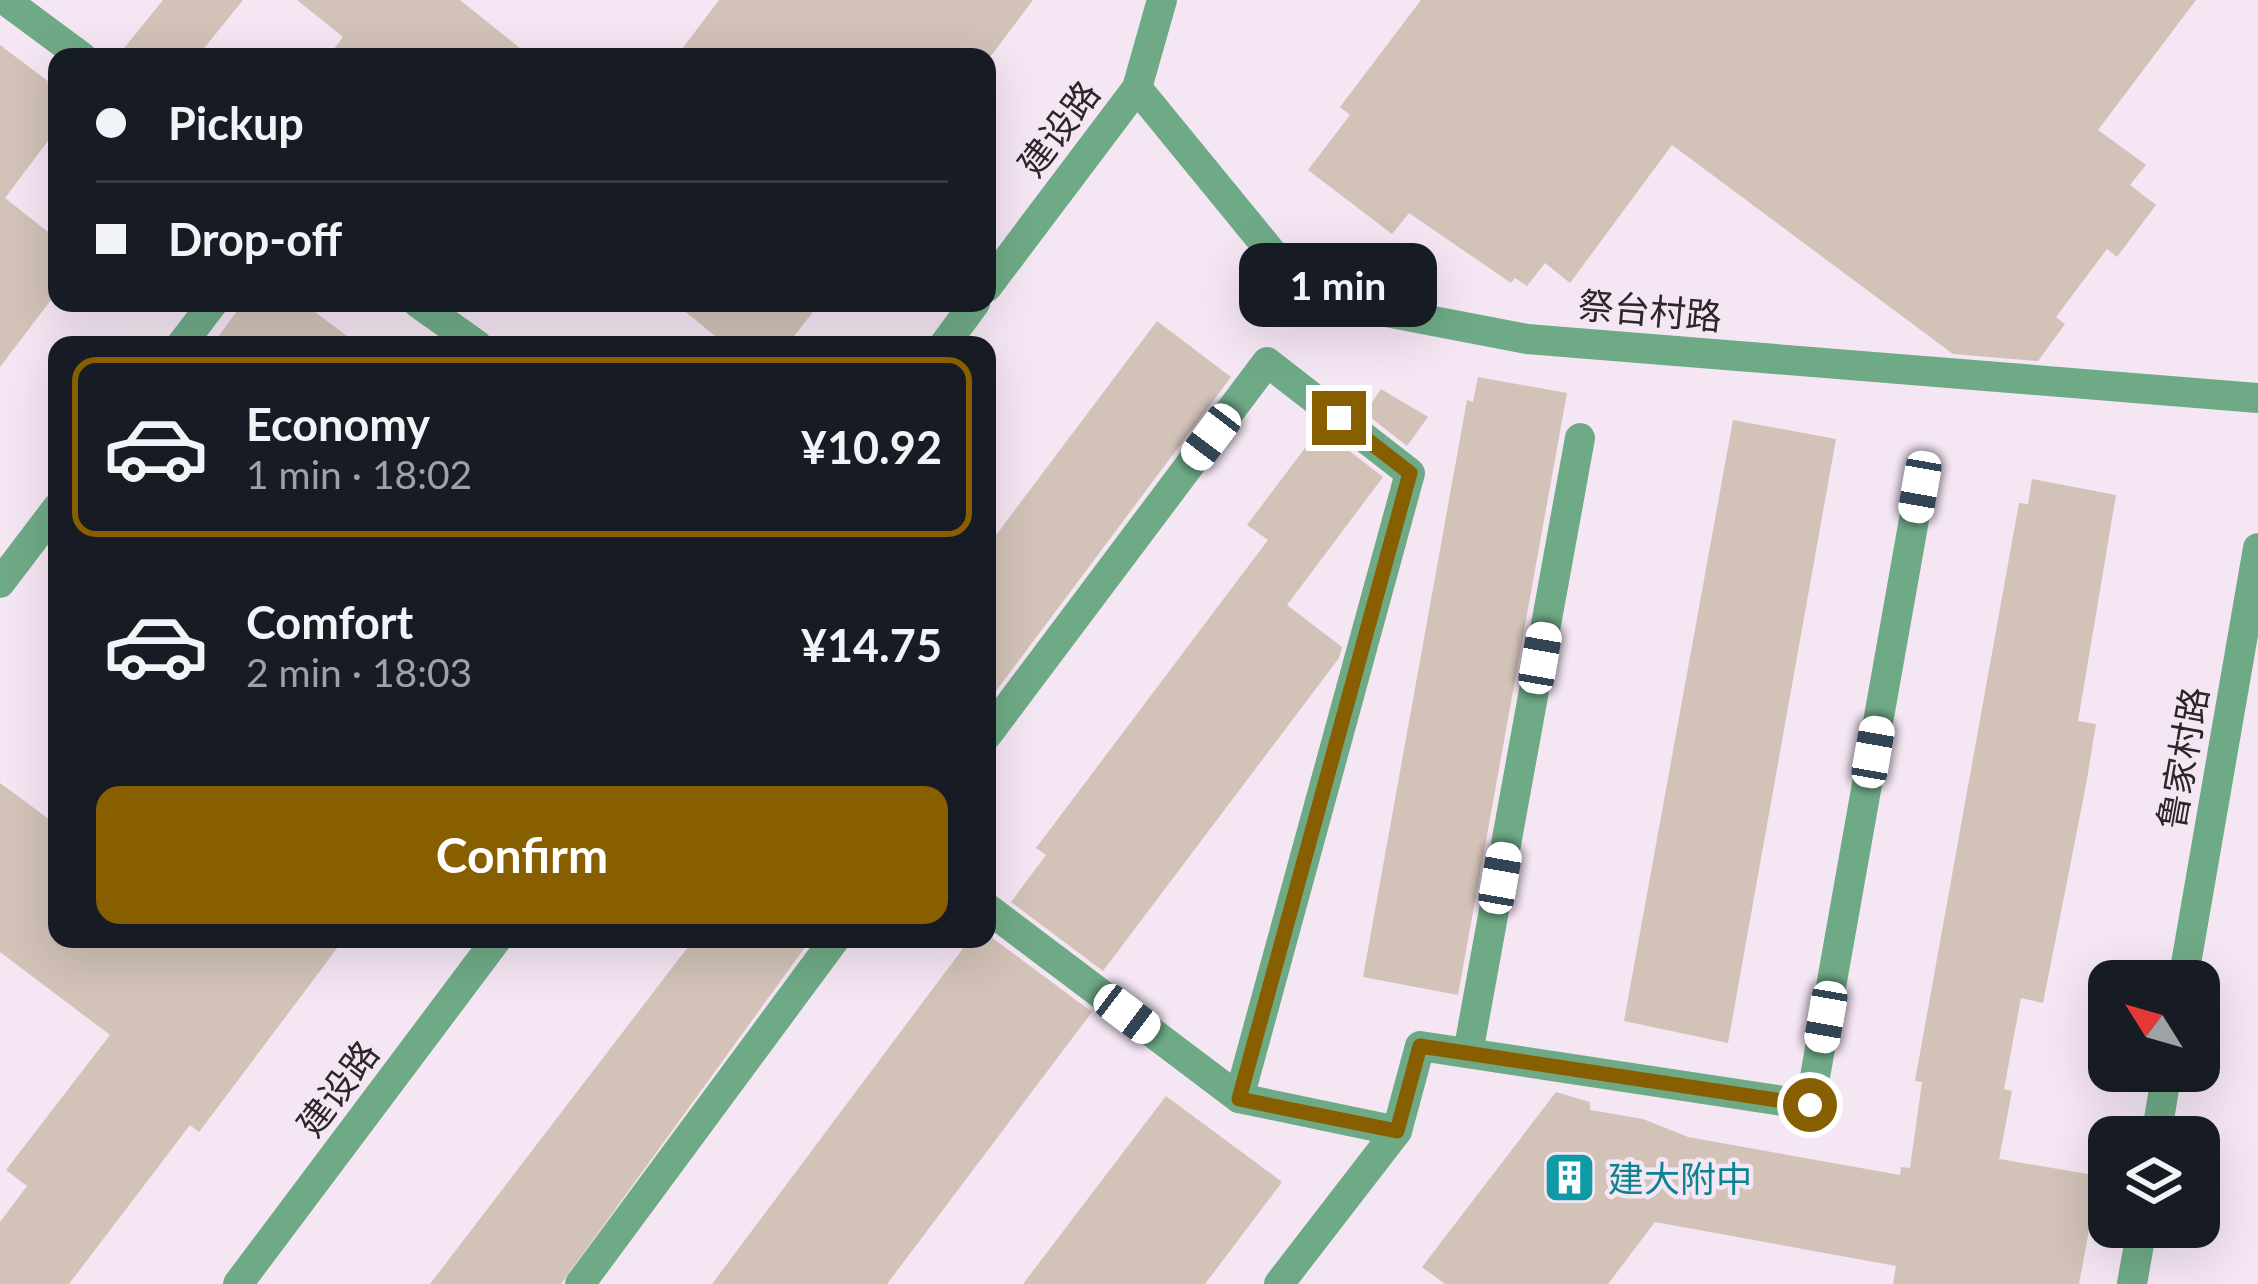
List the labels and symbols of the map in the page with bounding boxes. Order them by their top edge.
street label: 建设路 [1008,72,1108,184]
callout: 1 min [1240,244,1438,328]
street label: 祭台村路 [1576,282,1724,338]
route end [1312,391,1366,445]
car [1175,397,1247,477]
car [1896,448,1944,526]
car [1516,619,1564,697]
street label: 鲁家村路 [2148,683,2216,833]
car [1849,713,1897,791]
car [1476,839,1524,917]
north arrow [2088,960,2220,1092]
car [1087,978,1167,1050]
car [1802,978,1850,1056]
street label: 建设路 [287,1032,387,1144]
route start [1783,1078,1837,1132]
building icon: 建大附中 [1541,1150,1597,1206]
place label: 建大附中 [1608,1156,1752,1200]

